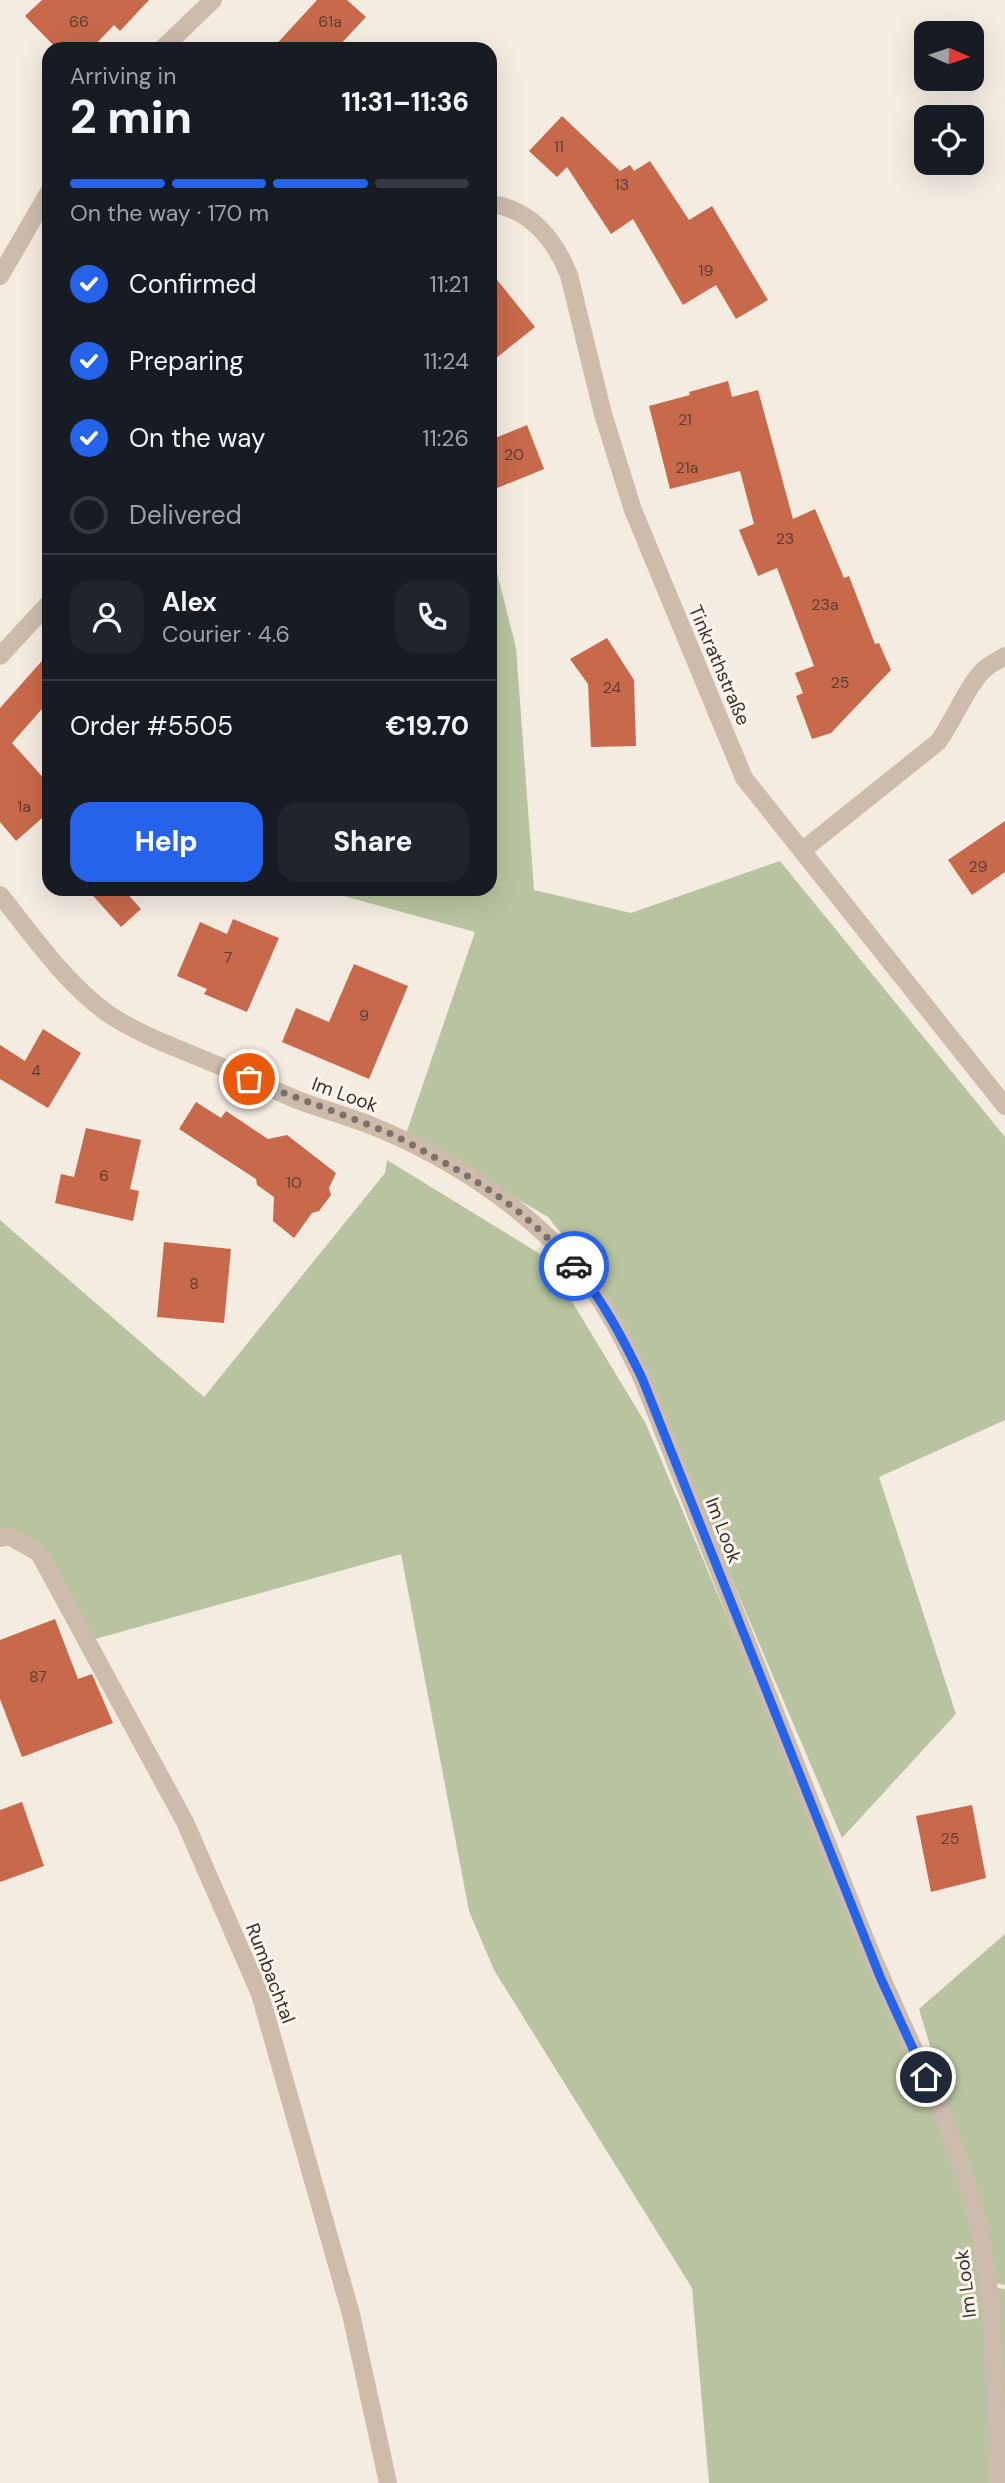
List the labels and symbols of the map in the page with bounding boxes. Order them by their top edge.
house number: 66 [69,11,89,32]
house number: 61a [318,11,342,32]
north arrow [914,21,984,91]
house number: 11 [554,136,564,157]
house number: 13 [615,174,629,195]
house number: 19 [698,260,714,281]
house number: 21 [678,409,692,430]
house number: 20 [504,444,524,465]
house number: 21a [676,457,698,478]
house number: 23 [776,528,794,549]
house number: 23a [811,594,839,615]
street label: Tinkrathstraße [683,601,756,729]
house number: 25 [831,672,849,693]
house number: 24 [603,677,622,698]
house number: 1a [17,796,31,817]
house number: 29 [968,856,988,877]
house number: 7 [224,947,232,968]
house number: 9 [359,1005,369,1026]
pin [219,1049,279,1109]
house number: 4 [31,1060,41,1081]
street label: Im Look [309,1071,382,1118]
house number: 6 [99,1165,109,1186]
house number: 10 [286,1172,302,1193]
courier [539,1231,609,1301]
house number: 8 [189,1273,199,1294]
street label: Im Look [700,1494,748,1567]
house number: 87 [29,1666,47,1687]
house number: 25 [941,1828,959,1849]
street label: Rumbachtal [240,1920,301,2027]
pin [896,2047,956,2107]
street label: Im Look [949,2248,982,2319]

